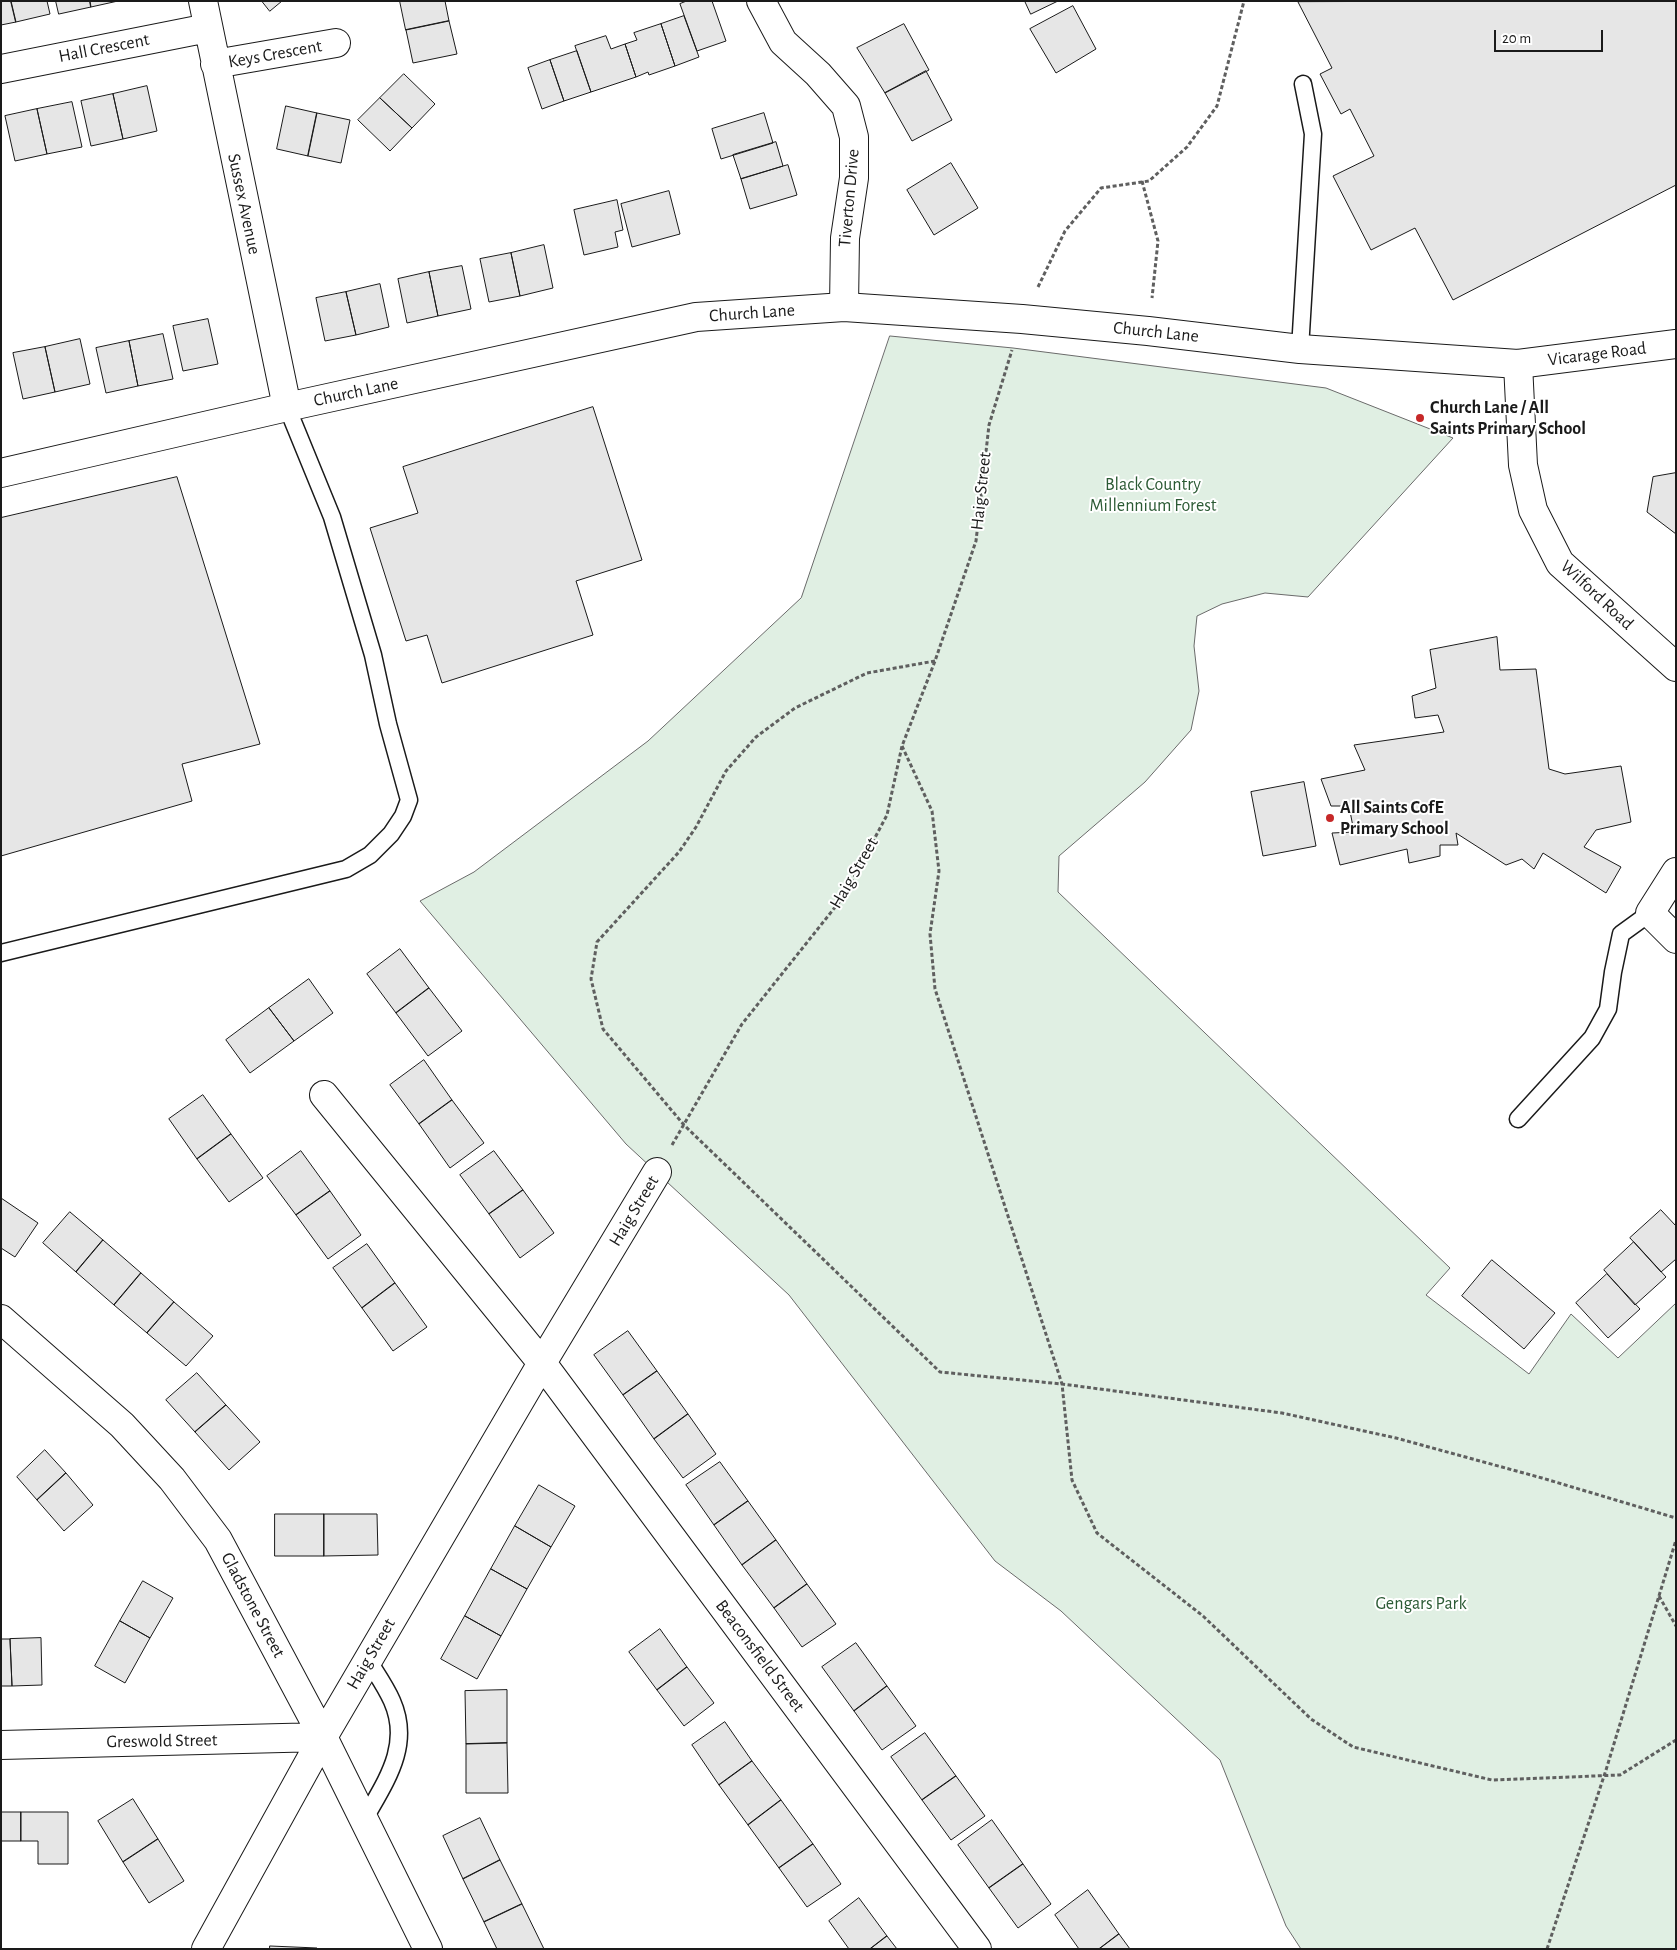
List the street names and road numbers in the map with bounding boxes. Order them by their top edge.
street label: Hall Crescent [57,29,151,67]
street label: Keys Crescent [226,35,324,73]
street label: Tiverton Drive [834,148,864,248]
street label: Sussex Avenue [223,152,265,256]
street label: Church Lane [708,299,796,327]
street label: Church Lane [1112,317,1200,347]
street label: Vicarage Road [1546,337,1648,371]
street label: Church Lane [312,372,400,412]
street label: Haig Street [966,451,996,531]
street label: Wilford Road [1556,556,1638,634]
street label: Haig Street [825,834,883,912]
street label: Haig Street [604,1172,664,1250]
street label: Gladstone Street [216,1549,290,1661]
street label: Beaconsfield Street [711,1596,809,1716]
street label: Haig Street [342,1615,400,1693]
street label: Greswold Street [106,1729,218,1753]

